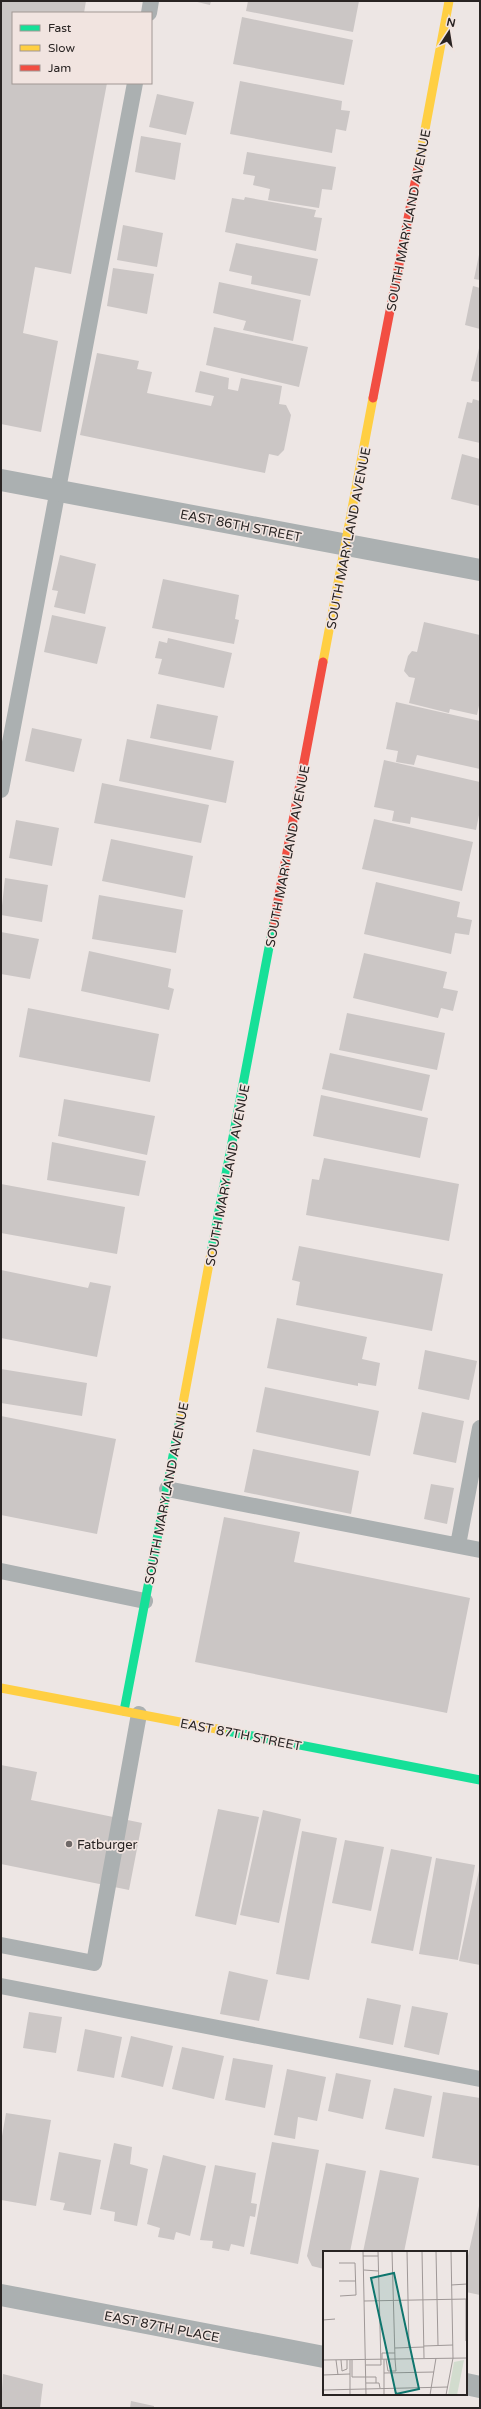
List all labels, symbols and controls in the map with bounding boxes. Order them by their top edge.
legend [12,12,152,84]
north arrow [429,12,469,52]
text: N [445,15,457,30]
text: Fast [48,21,72,35]
text: Slow [48,41,75,55]
text: Jam [48,61,71,75]
street label: SOUTH MARYLAND AVENUE [383,128,434,312]
street label: SOUTH MARYLAND AVENUE [323,446,374,630]
street label: EAST 86TH STREET [179,506,303,546]
street label: SOUTH MARYLAND AVENUE [262,764,313,948]
street label: SOUTH MARYLAND AVENUE [202,1083,253,1267]
street label: SOUTH MARYLAND AVENUE [141,1401,192,1585]
street label: EAST 87TH STREET [179,1715,303,1755]
place label: Fatburger [77,1837,137,1853]
marker: Fatburger [64,1839,74,1849]
inset map [323,2251,467,2395]
street label: EAST 87TH PLACE [103,2308,221,2346]

